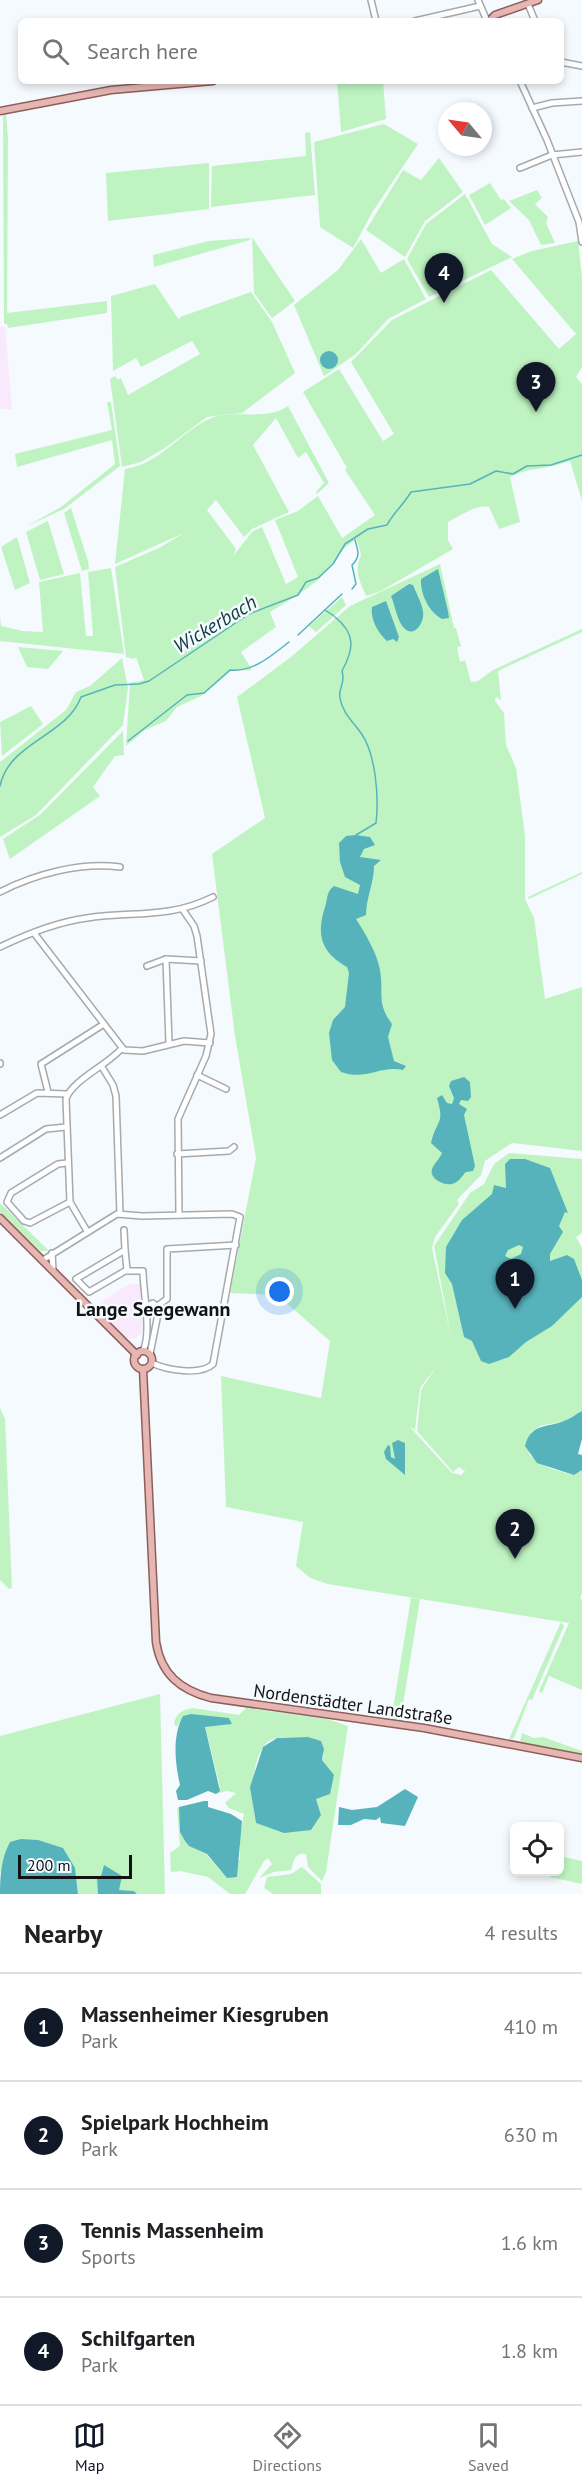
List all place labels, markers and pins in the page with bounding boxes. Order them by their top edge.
pin: 4 [424,254,464,303]
pin: 3 [516,362,556,412]
pin: 1 [496,1260,534,1309]
pin: 2 [496,1510,534,1559]

